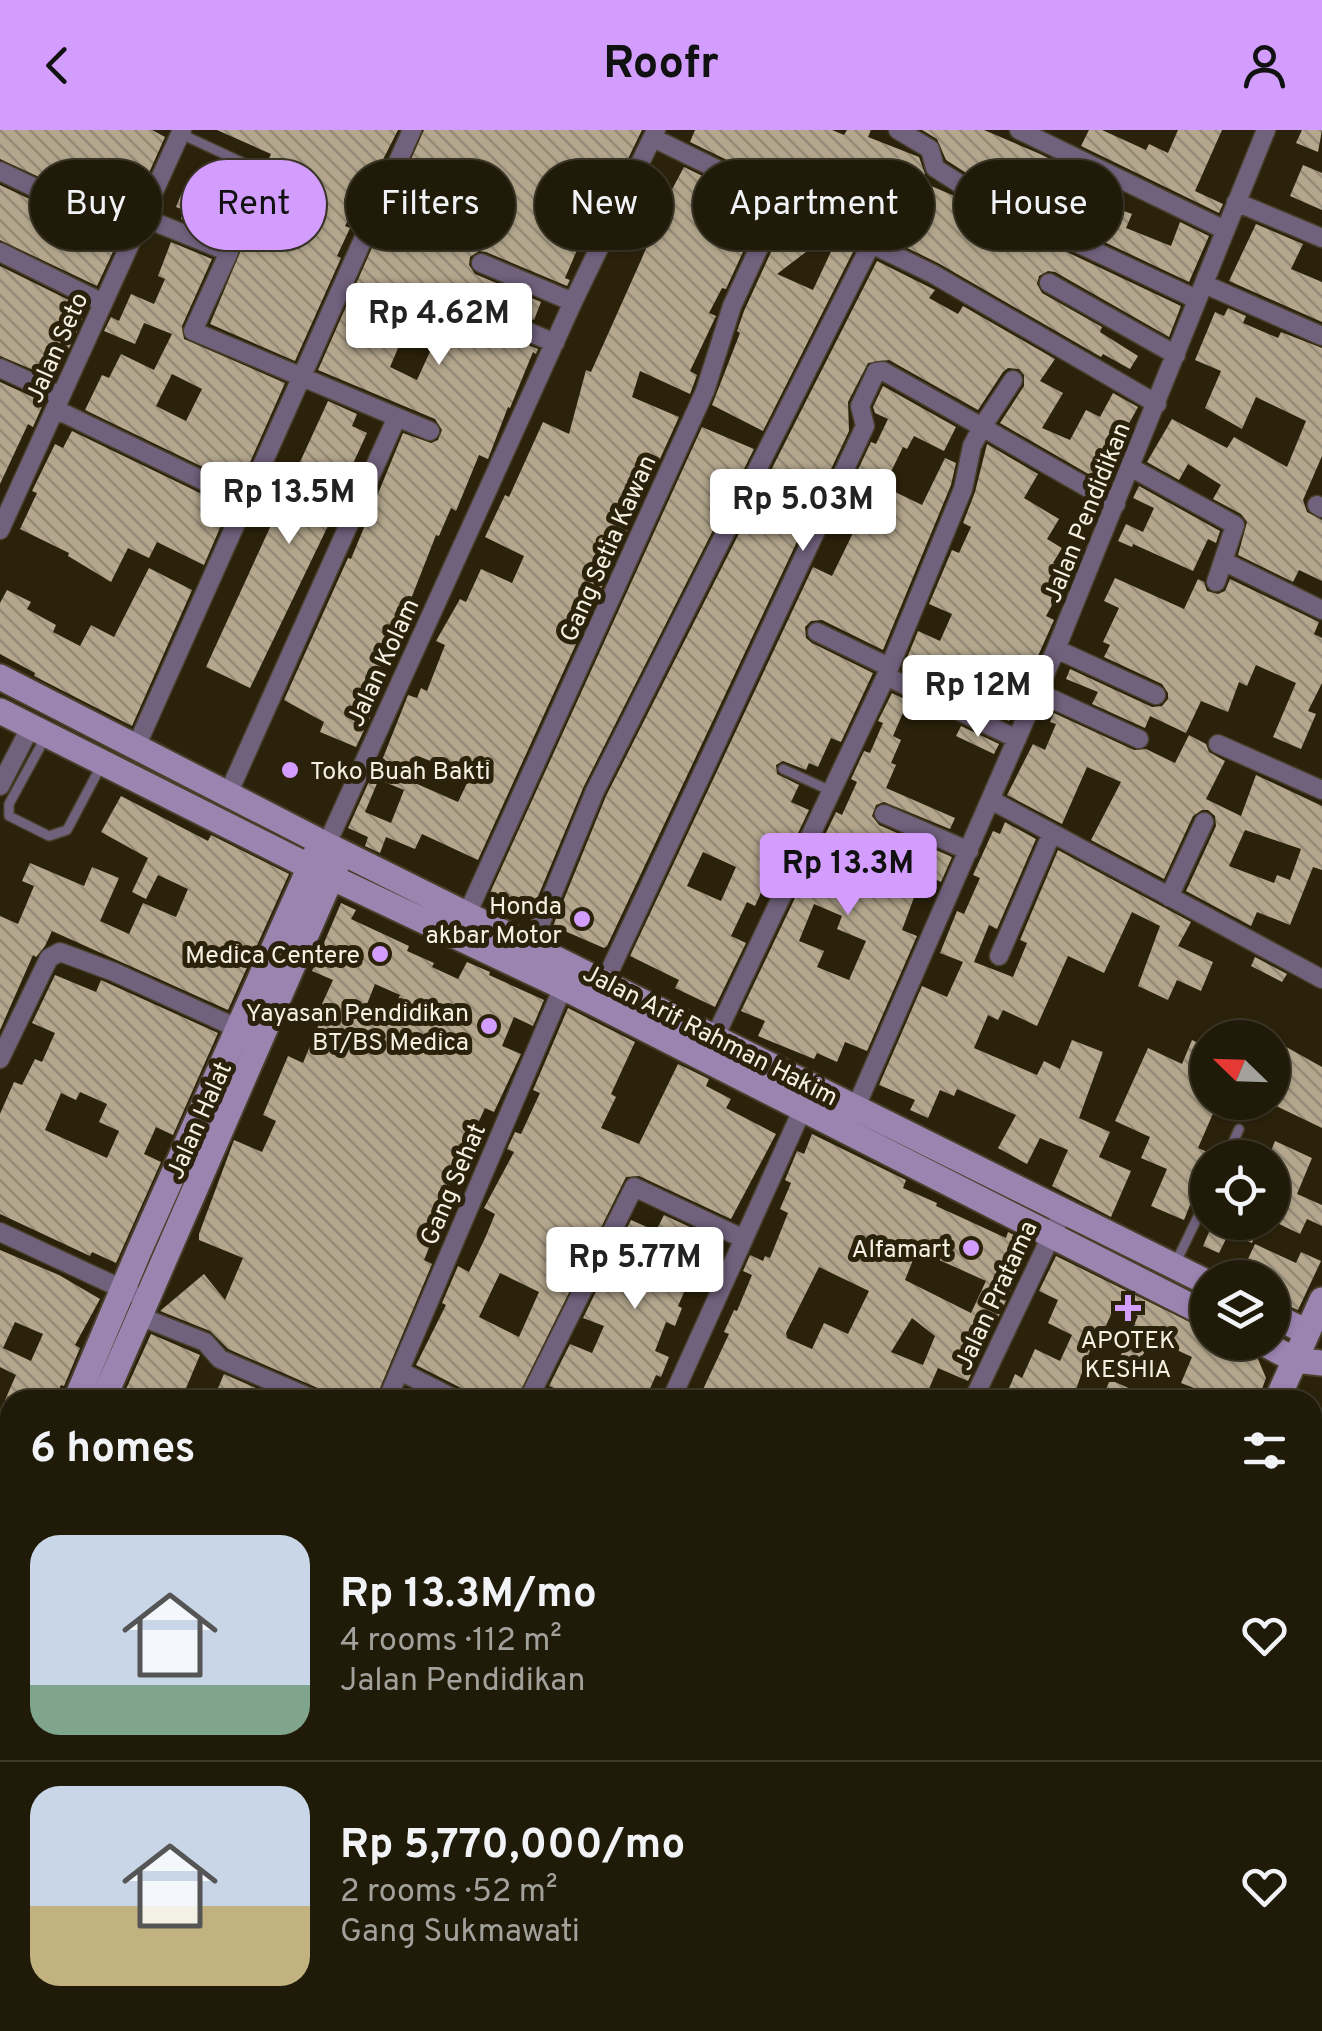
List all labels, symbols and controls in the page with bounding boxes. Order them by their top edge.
text: Roofr [603,37,719,94]
icon: back [30,38,85,93]
icon: person [1237,38,1292,93]
chip: Buy [30,160,162,250]
chip: Rent [182,160,326,250]
chip: Filters [346,160,515,250]
chip: New [535,160,673,250]
chip: Apartment [693,160,934,250]
chip: House [954,160,1123,250]
pin: Rp 4.62M [336,283,542,368]
street label: Jalan Seto [20,288,97,408]
text: Rp 4.62M [368,295,510,335]
street label: Jalan Pendidikan [1038,418,1140,608]
street label: Gang Setia Kawan [554,451,665,648]
pin: Rp 13.5M [186,462,392,547]
pin: Rp 5.03M [700,469,906,554]
text: Rp 13.5M [222,474,356,514]
text: Rp 5.03M [732,481,874,521]
street label: Jalan Kolam [341,594,428,732]
pin: Rp 12M [897,655,1059,740]
text: Rp 12M [925,667,1031,707]
place label: Toko Buah Bakti [310,757,490,789]
marker: Toko Buah Bakti [279,759,301,781]
pin: Rp 13.3M [745,833,951,918]
text: Rp 13.3M [782,845,914,885]
place label: Honda akbar Motor [425,892,562,953]
marker: Honda akbar Motor [571,908,593,930]
place label: Medica Centere [185,941,360,973]
marker: Medica Centere [369,943,391,965]
street label: Jalan Arif Rahman Hakim [577,958,843,1115]
place label: Yayasan Pendidikan BT/BS Medica [246,999,469,1060]
marker: Yayasan Pendidikan BT/BS Medica [478,1015,500,1037]
north arrow [1190,1020,1290,1120]
map controls [1190,1020,1290,1360]
street label: Jalan Halat [161,1057,241,1185]
street label: Gang Sehat [415,1119,495,1251]
button: locate [1190,1140,1290,1240]
street label: Jalan Pratama [949,1216,1046,1376]
pin: Rp 5.77M [532,1227,738,1312]
place label: Alfamart [851,1235,951,1267]
marker: Alfamart [960,1237,982,1259]
text: Rp 5.77M [568,1239,702,1279]
button: layers [1190,1260,1290,1360]
marker: APOTEK KESHIA [1117,1297,1139,1319]
place label: APOTEK KESHIA [1080,1326,1176,1387]
icon: filters [1237,1423,1292,1478]
text: 6 homes [30,1424,195,1477]
text: Rp 13.3M/mo [340,1569,597,1622]
icon: home [110,1575,230,1695]
icon: heart [1237,1608,1292,1663]
text: 4 rooms · 112 m² [340,1622,562,1662]
text: Jalan Pendidikan [340,1662,585,1702]
text: Rp 5,770,000/mo [340,1820,685,1873]
icon: home [110,1826,230,1946]
icon: heart [1237,1859,1292,1914]
text: 2 rooms · 52 m² [340,1873,557,1913]
text: Gang Sukmawati [340,1913,580,1953]

